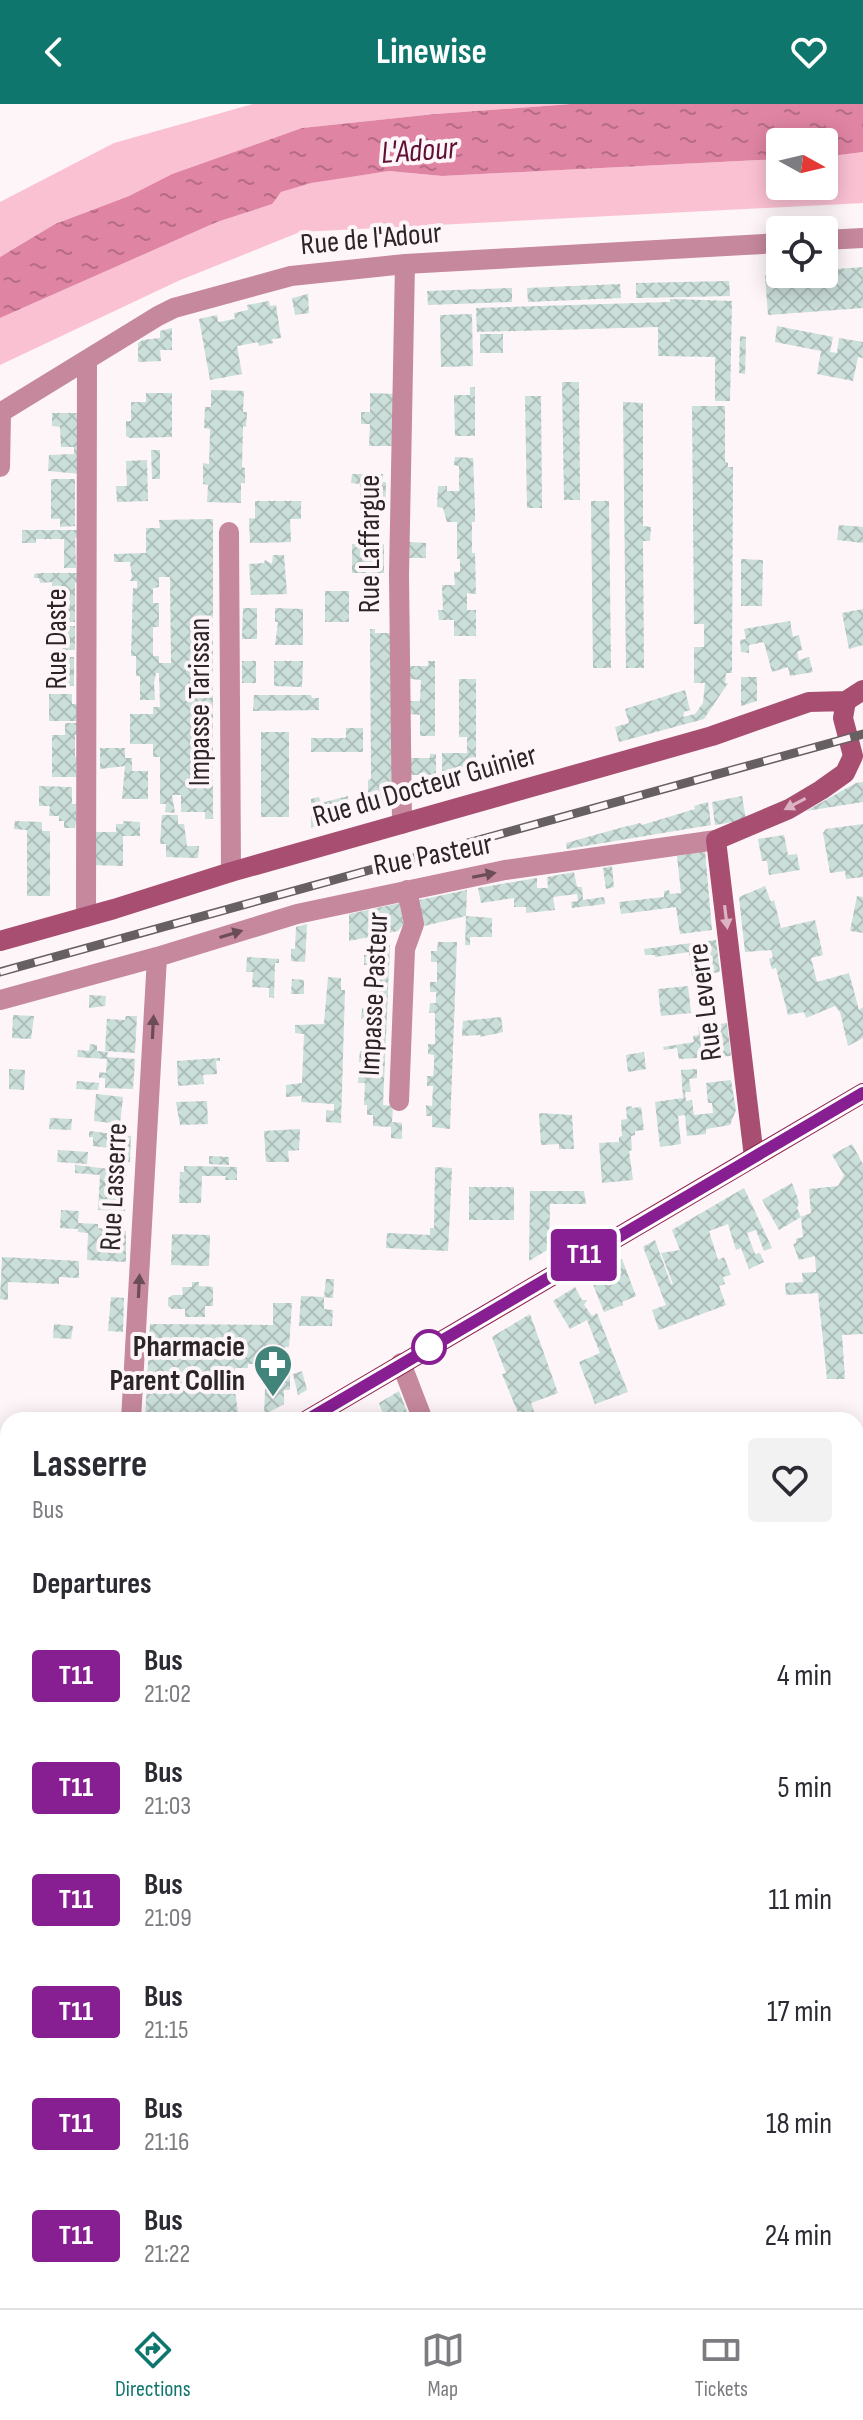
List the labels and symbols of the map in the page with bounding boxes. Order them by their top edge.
north arrow [766,128,838,200]
water label: L'Adour [380,129,459,173]
street label: Rue de l'Adour [299,215,443,263]
street label: Rue Laffargue [352,475,388,613]
street label: Rue Daste [39,588,75,690]
street label: Impasse Tarissan [182,618,218,786]
street label: Rue du Docteur Guinier [309,737,541,835]
one-way arrow [784,797,806,811]
street label: Rue Pasteur [371,826,496,884]
one-way arrow [472,868,497,880]
one-way arrow [719,905,732,930]
street label: Impasse Pasteur [352,911,396,1077]
one-way arrow [220,927,244,940]
street label: Rue Leverre [680,941,730,1063]
one-way arrow [147,1014,160,1039]
street label: Rue Lasserre [93,1122,135,1252]
line badge: T11 [538,1229,630,1281]
one-way arrow [132,1273,145,1298]
place label: Pharmacie Parent Collin [109,1329,245,1399]
unlabelled marker [412,1330,446,1364]
pharmacy icon: Pharmacie Parent Collin [252,1343,294,1398]

